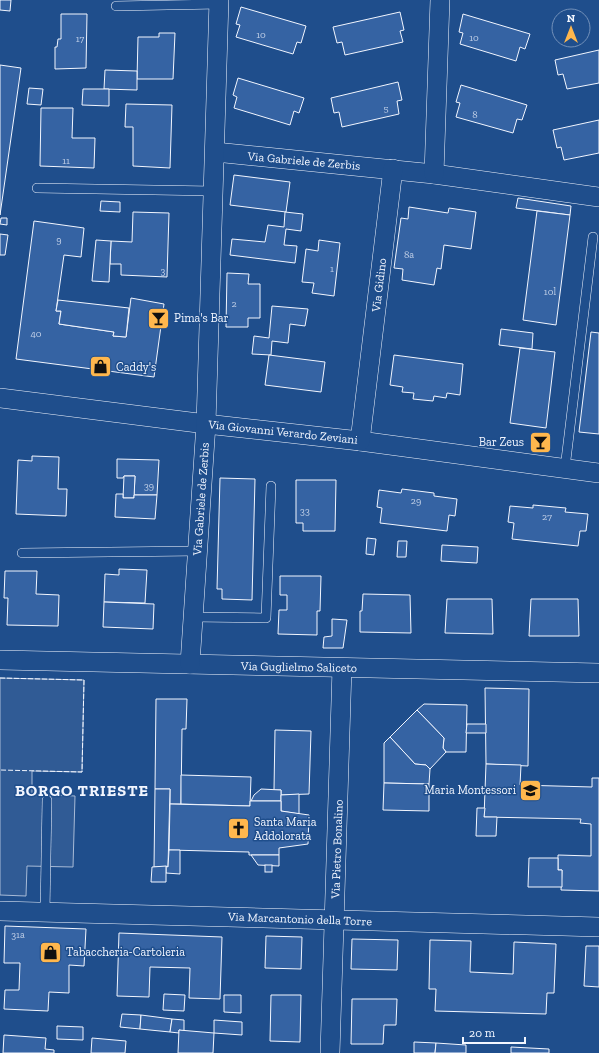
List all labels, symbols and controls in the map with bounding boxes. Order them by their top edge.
north arrow [551,8,591,48]
text: N [567,12,576,25]
house number: 10 [256,29,266,41]
house number: 10 [469,32,479,44]
house number: 17 [76,33,84,45]
house number: 5 [383,103,389,115]
house number: 8 [472,109,478,121]
street label: Via Gabriele de Zerbis [246,149,361,173]
house number: 11 [62,155,70,167]
house number: 9 [56,234,62,246]
house number: 8a [404,249,414,261]
street label: Via Gidino [369,257,389,314]
house number: 1 [330,263,334,275]
house number: 3 [161,265,166,277]
house number: 10l [544,286,556,298]
house number: 2 [231,298,237,310]
bar icon: Pima's Bar [145,305,171,331]
place label: Pima's Bar [174,311,229,325]
house number: 40 [30,328,42,340]
shop icon: Caddy's [87,354,113,380]
place label: Caddy's [116,360,156,374]
street label: Via Giovanni Verardo Zeviani [207,417,359,447]
bar icon: Bar Zeus [527,429,553,455]
place label: Bar Zeus [479,435,524,449]
street label: Via Gabriele de Zerbis [190,442,212,557]
house number: 39 [144,480,154,492]
house number: 29 [411,495,421,507]
house number: 33 [300,505,310,517]
house number: 27 [542,511,552,523]
street label: Via Guglielmo Saliceto [240,659,357,675]
school or university icon: Maria Montessori [518,777,544,803]
district label: BORGO TRIESTE [15,781,149,800]
place label: Maria Montessori [424,783,517,797]
street label: Via Pietro Bonalino [328,799,346,900]
place label: Santa Maria Addolorata [254,815,317,843]
church icon: Santa Maria Addolorata [226,816,252,842]
street label: Via Marcantonio della Torre [227,909,373,929]
house number: 31a [11,929,25,941]
shop icon: Tabaccheria-Cartoleria [37,939,63,965]
place label: Tabaccheria-Cartoleria [66,945,185,959]
scale bar [463,1019,525,1045]
text: 20 m [469,1026,496,1040]

